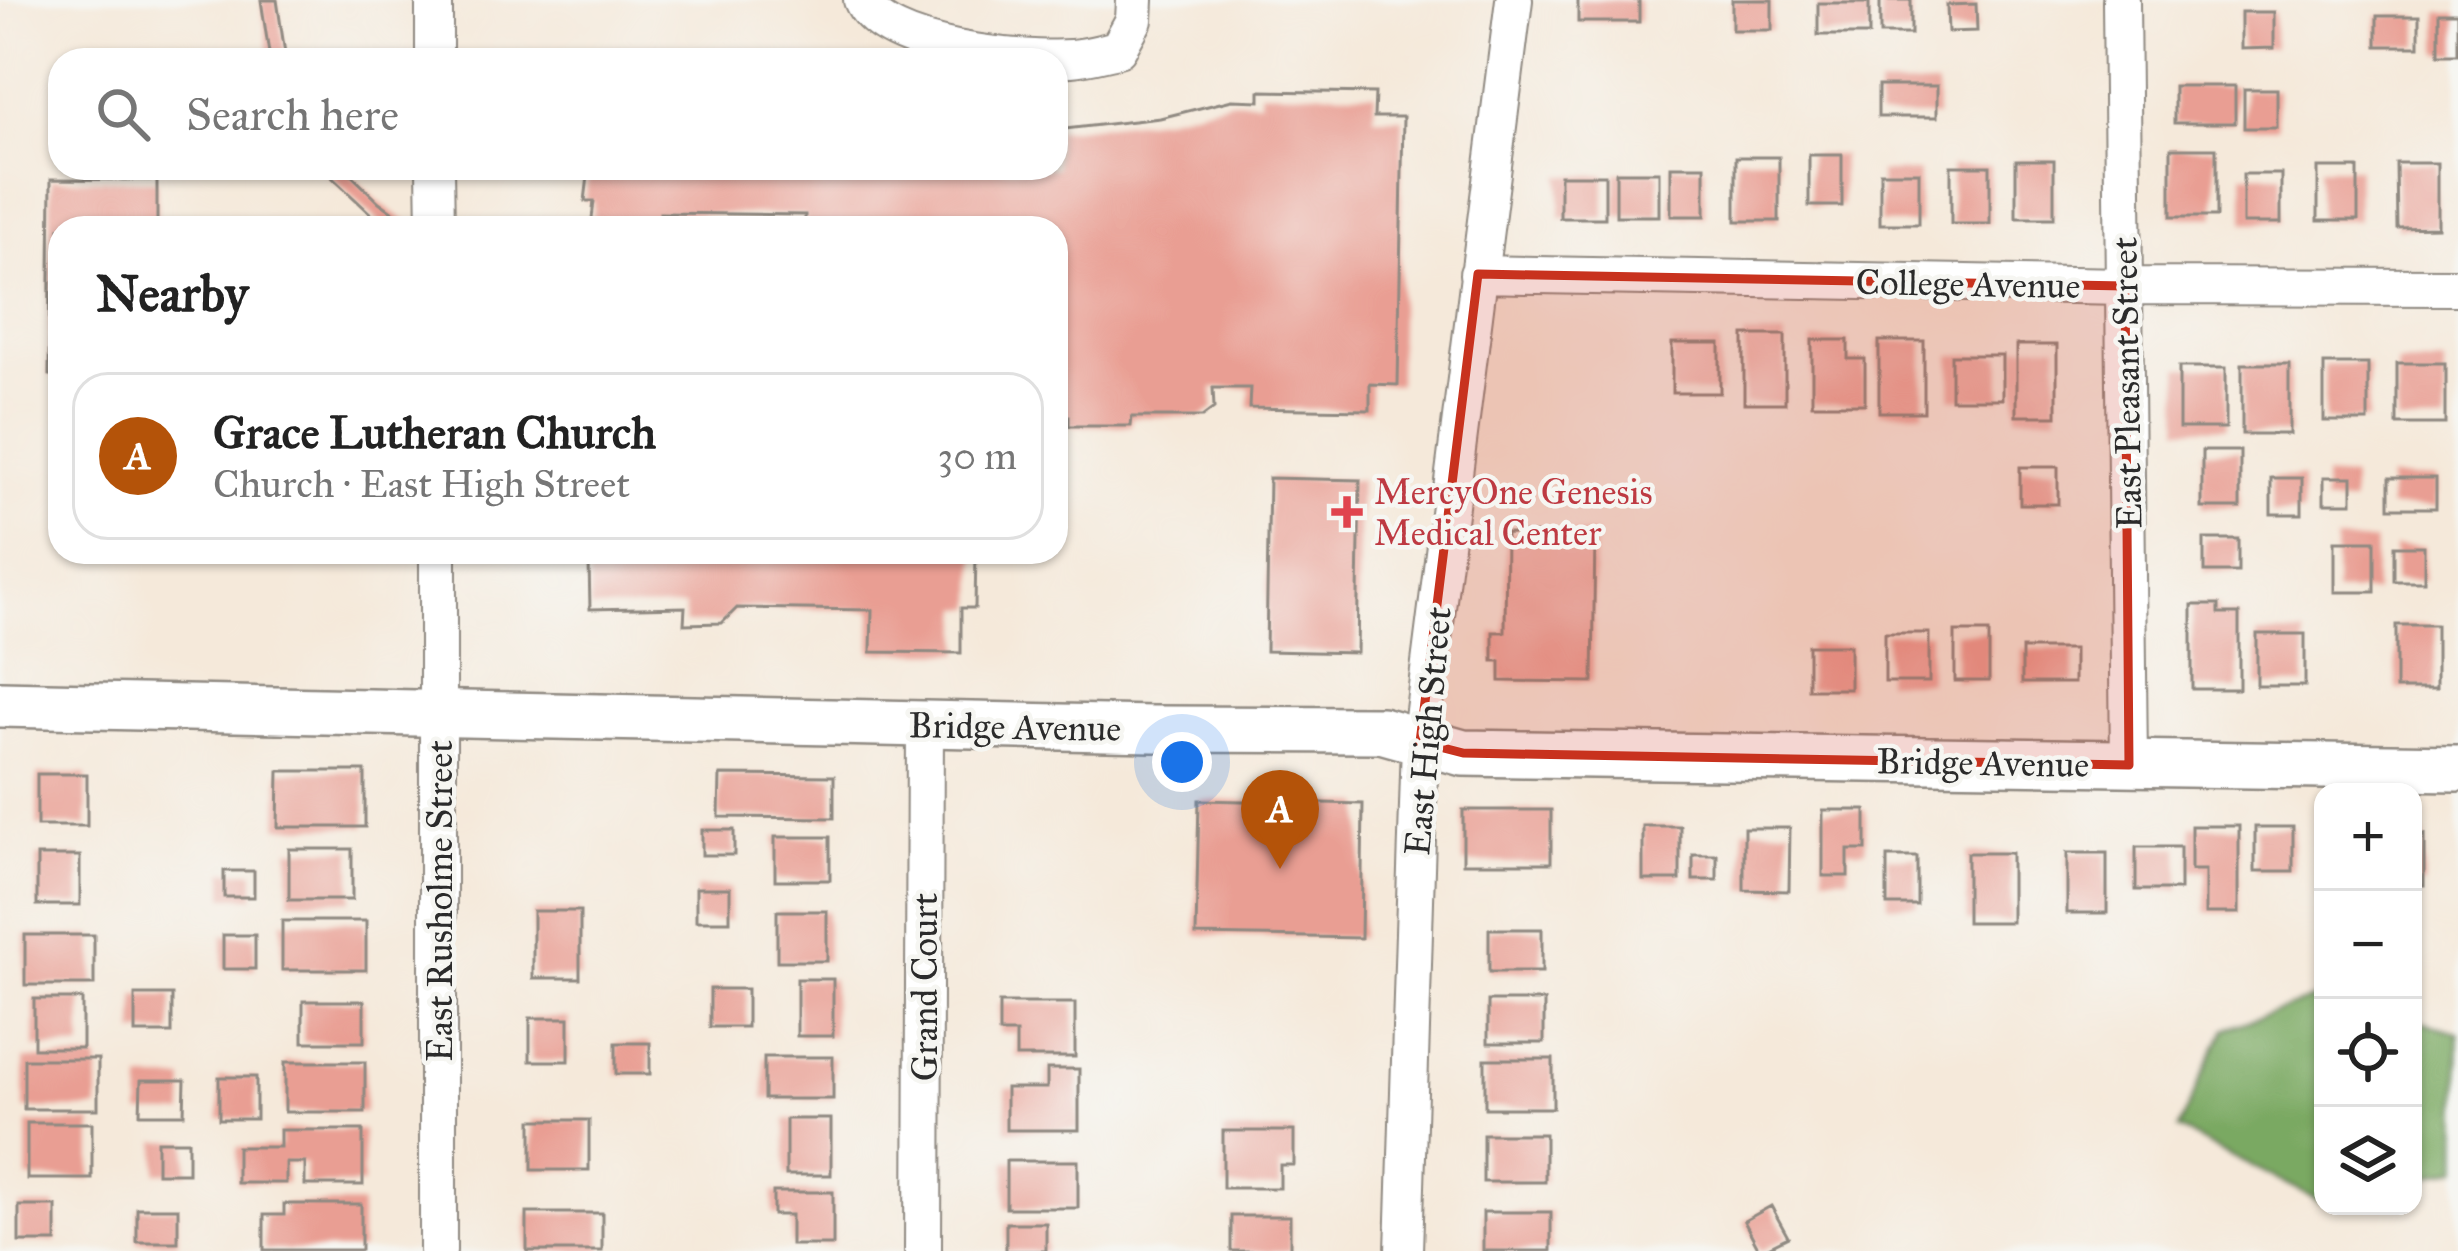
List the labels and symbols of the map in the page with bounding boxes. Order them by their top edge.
street label: East Pleasant Street [2102,236,2152,530]
street label: College Avenue [1855,260,2081,308]
place label: MercyOne Genesis Medical Center [1374,470,1653,555]
marker: MercyOne Genesis Medical Center [1331,496,1363,528]
street label: East High Street [1395,605,1461,857]
street label: Bridge Avenue [908,703,1122,751]
your location [1152,732,1212,792]
street label: Bridge Avenue [1876,739,2090,787]
street label: East Rusholme Street [418,740,462,1062]
pin: A [1241,770,1319,869]
street label: Grand Court [903,892,947,1081]

